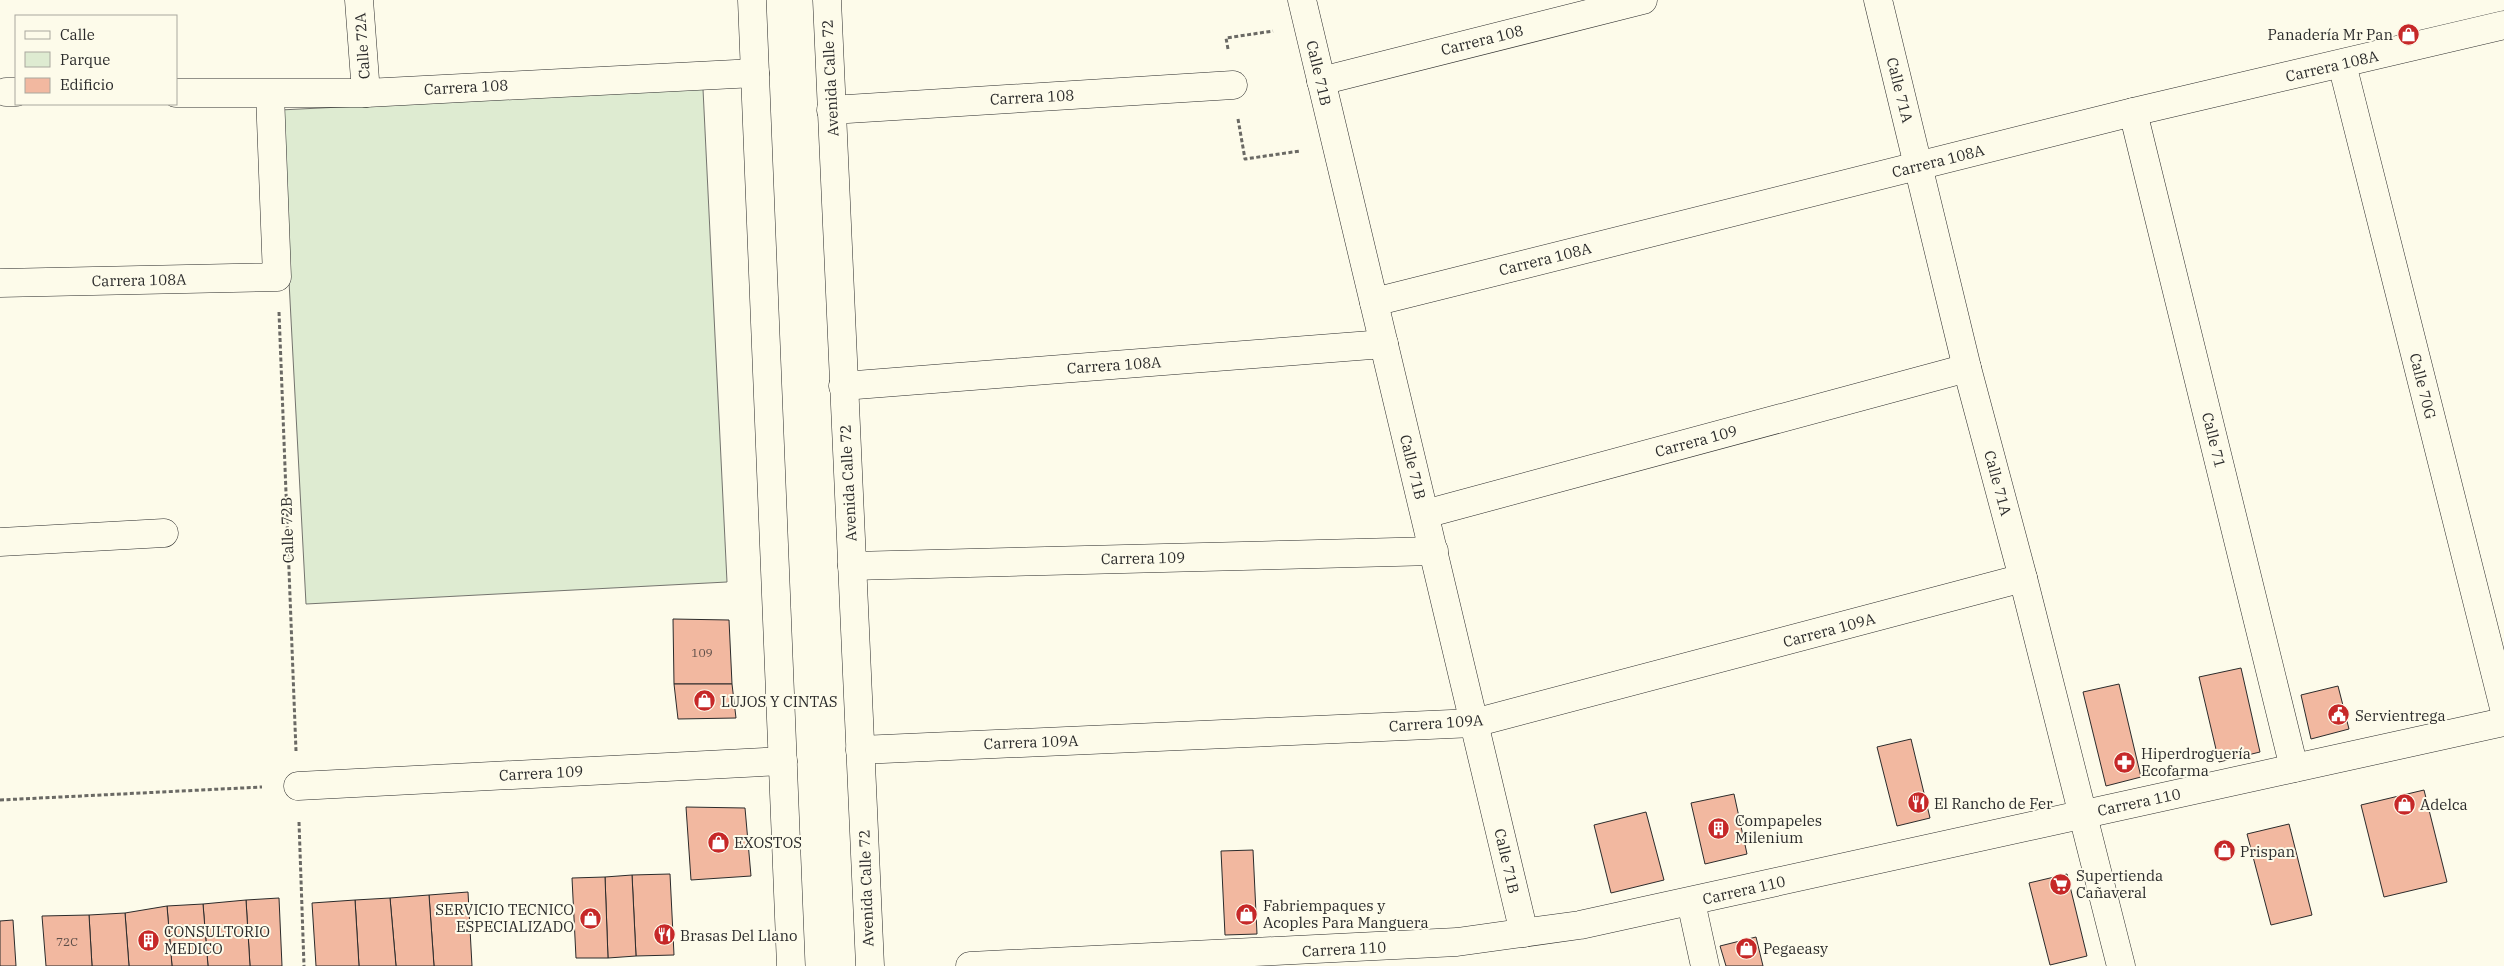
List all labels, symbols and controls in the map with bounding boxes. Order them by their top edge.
street label: Calle 72A [350,11,374,80]
legend [15,15,178,105]
street label: Avenida Calle 72 [817,19,843,137]
street label: Carrera 108 [1439,21,1525,59]
shop icon: Panadería Mr Pan [2397,22,2421,46]
text: Calle [60,25,95,44]
place label: Panadería Mr Pan [2268,25,2393,44]
street label: Calle 71B [1302,39,1336,107]
street label: Carrera 108A [2284,46,2381,86]
text: Parque [60,50,110,69]
street label: Calle 71A [1883,55,1917,125]
text: Edificio [60,75,114,94]
street label: Carrera 108 [423,75,509,99]
street label: Carrera 108 [989,85,1075,109]
street label: Carrera 108A [1890,140,1987,182]
street label: Carrera 108A [1497,238,1594,280]
street label: Carrera 108A [91,270,187,290]
street label: Calle 70G [2406,351,2440,421]
street label: Carrera 108A [1066,352,1163,378]
street label: Calle 71 [2198,410,2230,470]
street label: Carrera 109 [1653,421,1739,461]
street label: Avenida Calle 72 [835,424,861,542]
street label: Calle 71B [1396,433,1430,501]
street label: Calle 71A [1980,448,2016,518]
street label: Calle 72B [276,497,298,563]
street label: Carrera 109 [1101,548,1185,568]
street label: Carrera 109A [1781,608,1878,651]
house number: 109 [691,645,713,660]
shop icon: LUJOS Y CINTAS [693,689,717,713]
place label: LUJOS Y CINTAS [721,692,838,711]
public building icon: Servientrega [2327,703,2351,727]
place label: Servientrega [2355,706,2446,725]
street label: Carrera 109A [1388,710,1485,736]
street label: Carrera 109A [983,731,1079,753]
place label: Hiperdroguería Ecofarma [2141,744,2251,780]
pharmacy icon: Hiperdroguería Ecofarma [2113,750,2137,774]
street label: Carrera 109 [498,761,584,785]
street label: Carrera 110 [2096,784,2182,820]
restaurant icon: El Rancho de Fer [1906,791,1930,815]
shop icon: Adelca [2392,792,2416,816]
place label: El Rancho de Fer [1934,794,2053,813]
place label: Adelca [2420,795,2468,814]
place label: Compapeles Milenium [1735,811,1822,847]
building icon: Compapeles Milenium [1707,817,1731,841]
street label: Calle 71B [1490,827,1524,895]
street label: Avenida Calle 72 [854,829,878,947]
shop icon: EXOSTOS [706,830,730,854]
place label: EXOSTOS [734,833,802,852]
shop icon: Prispan [2212,839,2236,863]
place label: Prispan [2240,842,2295,861]
place label: Supertienda Cañaveral [2076,866,2163,902]
street label: Carrera 110 [1701,871,1787,909]
supermarket icon: Supertienda Cañaveral [2048,872,2072,896]
place label: Fabriempaques y Acoples Para Manguera [1263,896,1429,932]
place label: SERVICIO TECNICO ESPECIALIZADO [435,900,574,936]
shop icon: Fabriempaques y Acoples Para Manguera [1235,902,1259,926]
shop icon: SERVICIO TECNICO ESPECIALIZADO [578,906,602,930]
place label: CONSULTORIO MEDICO [164,922,270,958]
restaurant icon: Brasas Del Llano [652,923,676,947]
place label: Brasas Del Llano [680,926,797,945]
building icon: CONSULTORIO MEDICO [136,928,160,952]
house number: 72C [56,934,78,949]
shop icon: Pegaeasy [1735,936,1759,960]
street label: Carrera 110 [1301,937,1387,961]
place label: Pegaeasy [1763,939,1828,958]

